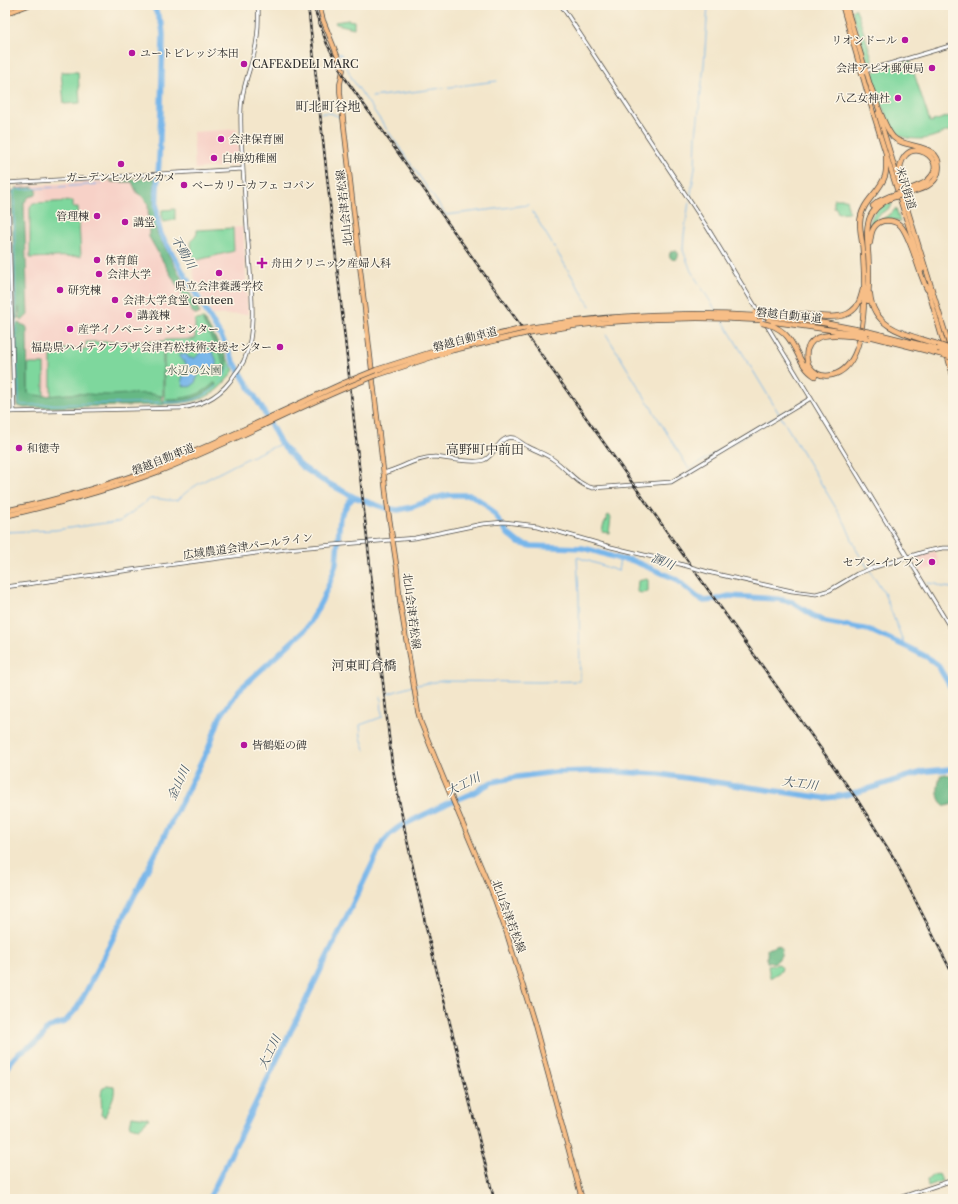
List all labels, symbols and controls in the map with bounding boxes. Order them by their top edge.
place label: リオンドール [831,33,897,47]
marker: リオンドール [900,35,910,45]
place label: ユートビレッジ本田 [140,46,239,60]
marker: ユートビレッジ本田 [127,48,137,58]
place label: CAFE&DELI MARC [252,57,359,71]
marker: CAFE&DELI MARC [239,59,249,69]
place label: 会津アピオ郵便局 [836,61,924,75]
marker: 会津アピオ郵便局 [927,63,937,73]
place label: 八乙女神社 [835,91,890,105]
marker: 八乙女神社 [893,93,903,103]
district label: 町北町谷地 [295,98,361,114]
place label: 会津保育園 [229,132,284,146]
marker: 会津保育園 [216,134,226,144]
place label: 白梅幼稚園 [222,151,277,165]
marker: 白梅幼稚園 [209,153,219,163]
marker: ガーデンヒルツルカメ [116,159,126,169]
street label: 米沢街道 [893,165,919,211]
street label: 北山会津若松線 [333,169,355,247]
place label: ガーデンヒルツルカメ [66,170,176,184]
place label: ベーカリーカフェ コパン [192,178,315,192]
marker: ベーカリーカフェ コパン [179,180,189,190]
place label: 管理棟 [56,209,89,223]
marker: 管理棟 [92,211,102,221]
place label: 講堂 [133,215,155,229]
marker: 講堂 [120,217,130,227]
water label: 不動川 [169,233,200,273]
place label: 体育館 [105,253,138,267]
marker: 体育館 [92,255,102,265]
place label: 舟田クリニック産婦人科 [271,256,391,270]
marker: 舟田クリニック産婦人科 [256,257,268,269]
place label: 会津大学 [107,267,151,281]
marker: 県立会津養護学校 [214,268,224,278]
marker: 会津大学 [94,269,104,279]
place label: 県立会津養護学校 [175,279,263,293]
place label: 研究棟 [68,283,101,297]
marker: 研究棟 [55,285,65,295]
place label: 会津大学食堂 canteen [123,293,234,307]
marker: 会津大学食堂 canteen [110,295,120,305]
street label: 磐越自動車道 [755,305,823,325]
place label: 講義棟 [137,308,170,322]
marker: 講義棟 [124,310,134,320]
place label: 産学イノベーションセンター [78,322,219,336]
marker: 産学イノベーションセンター [65,324,75,334]
street label: 磐越自動車道 [431,324,499,354]
place label: 福島県ハイテクプラザ会津若松技術支援センター [31,340,272,354]
marker: 福島県ハイテクプラザ会津若松技術支援センター [275,342,285,352]
park label: 水辺の公園 [167,363,222,377]
street label: 磐越自動車道 [130,440,196,478]
place label: 和徳寺 [27,441,60,455]
district label: 高野町中前田 [446,441,524,457]
marker: 和徳寺 [14,443,24,453]
street label: 広域農道会津パールライン [182,530,314,562]
water label: 溷川 [649,550,679,573]
place label: セブン-イレブン [843,555,924,569]
marker: セブン-イレブン [927,557,937,567]
street label: 北山会津若松線 [400,572,424,650]
district label: 河東町倉橋 [331,657,397,673]
place label: 皆鶴姫の碑 [252,738,307,752]
marker: 皆鶴姫の碑 [239,740,249,750]
water label: 金山川 [164,762,193,802]
water label: 大工川 [444,768,484,799]
water label: 大工川 [781,773,821,793]
street label: 北山会津若松線 [489,877,529,955]
water label: 大工川 [254,1031,285,1071]

